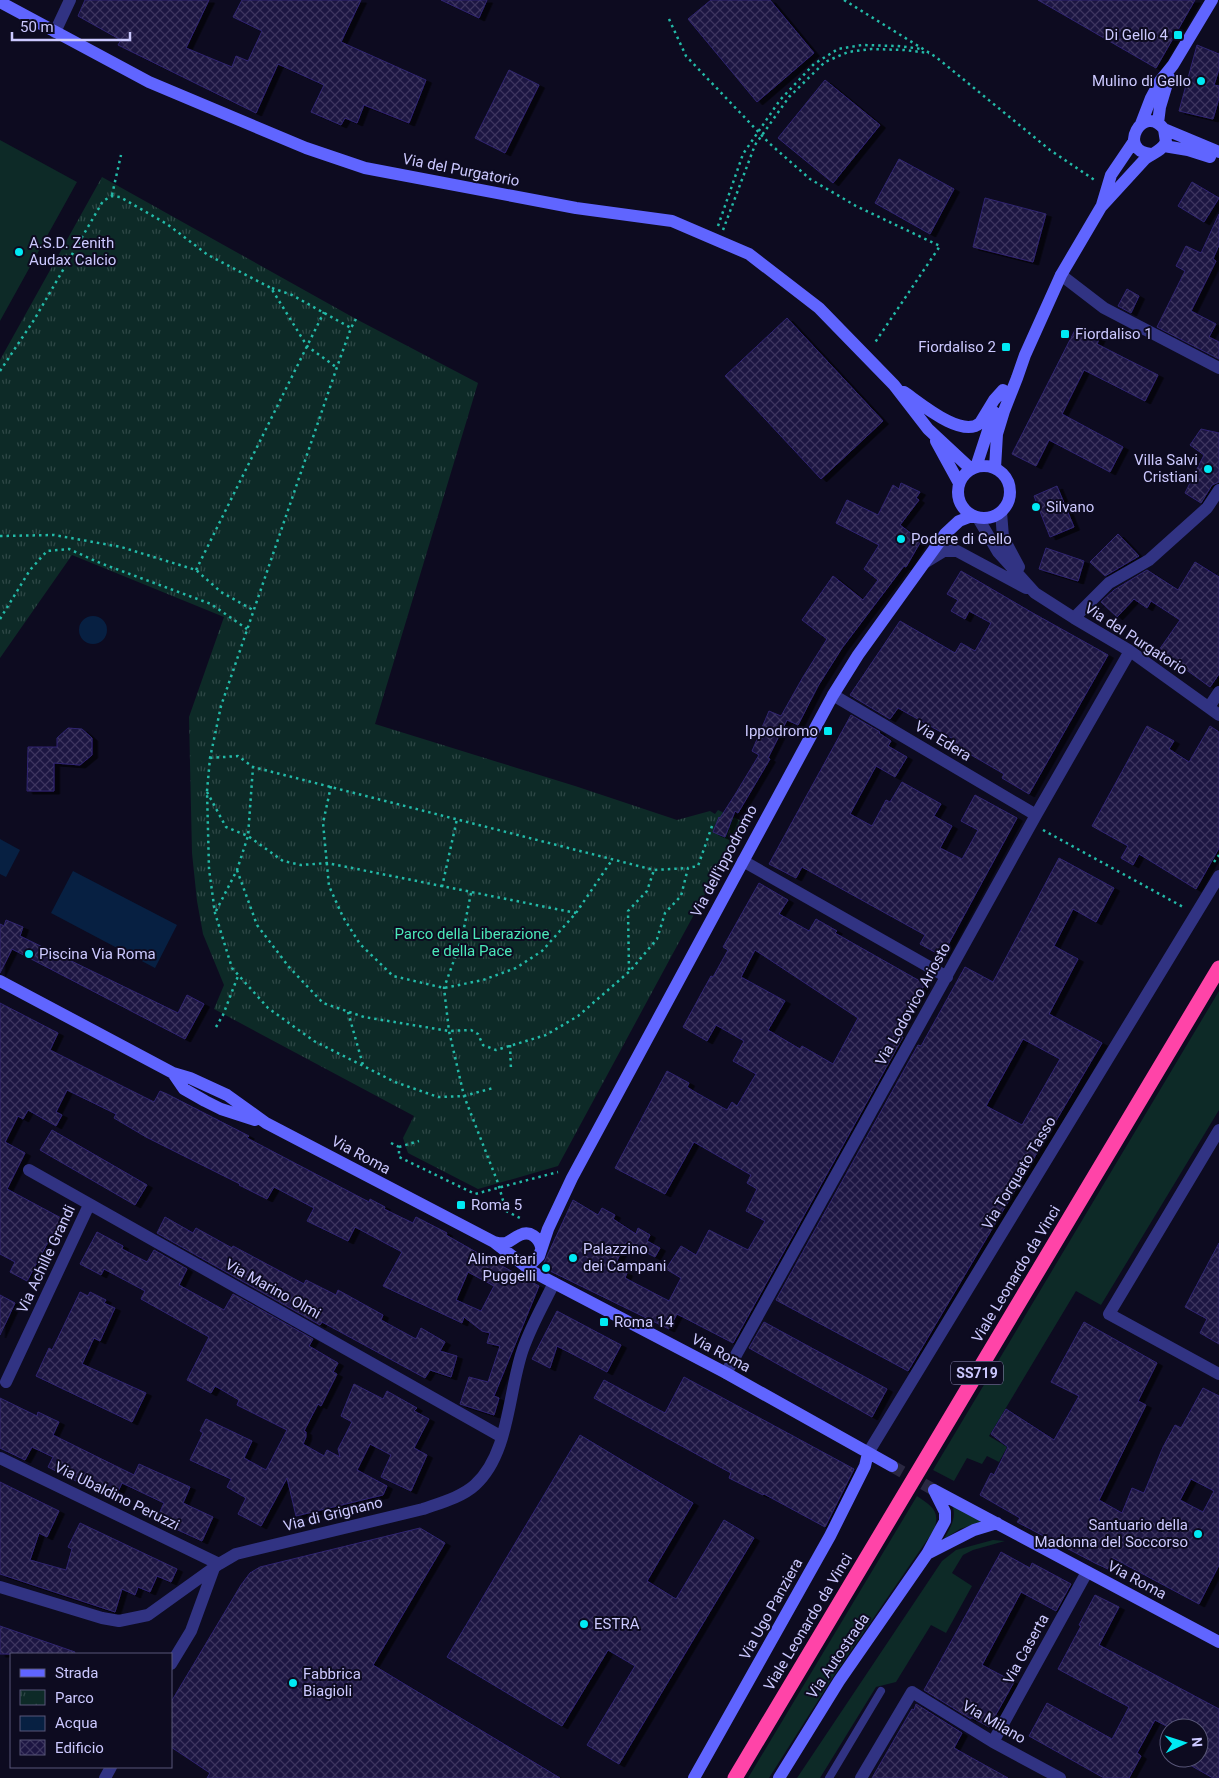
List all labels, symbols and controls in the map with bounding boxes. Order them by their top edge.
scale bar [12,10,130,42]
text: 50 m [20,18,54,36]
place label: Di Gello 4 [1105,26,1169,44]
marker: Di Gello 4 [1172,29,1184,41]
place label: Mulino di Gello [1092,72,1191,90]
marker: Mulino di Gello [1195,75,1207,87]
street label: Via del Purgatorio [401,150,521,190]
place label: A.S.D. Zenith Audax Calcio [29,234,116,269]
marker: A.S.D. Zenith Audax Calcio [13,246,25,258]
place label: Fiordaliso 1 [1075,325,1153,343]
marker: Fiordaliso 1 [1059,328,1071,340]
place label: Fiordaliso 2 [918,338,996,356]
marker: Fiordaliso 2 [1000,341,1012,353]
place label: Villa Salvi Cristiani [1134,451,1198,486]
marker: Villa Salvi Cristiani [1202,463,1214,475]
place label: Silvano [1046,498,1094,516]
marker: Silvano [1030,501,1042,513]
place label: Podere di Gello [911,530,1012,548]
marker: Podere di Gello [895,533,907,545]
street label: Via del Purgatorio [1081,599,1191,679]
street label: Via Edera [911,717,975,765]
place label: Ippodromo [745,722,818,740]
marker: Ippodromo [822,725,834,737]
street label: Via dell'ippodromo [687,802,761,920]
park label: Parco della Liberazione e della Pace [394,925,550,960]
street label: Via Lodovico Ariosto [872,939,954,1069]
place label: Piscina Via Roma [39,945,156,963]
marker: Piscina Via Roma [23,948,35,960]
street label: Via Torquato Tasso [978,1113,1060,1233]
street label: Via Roma [328,1132,394,1178]
place label: Roma 5 [471,1196,522,1214]
marker: Roma 5 [455,1199,467,1211]
street label: Via Achille Grandi [13,1202,79,1316]
street label: Viale Leonardo da Vinci [968,1202,1064,1346]
place label: Palazzino dei Campani [583,1240,666,1275]
place label: Alimentari Puggelli [468,1250,536,1285]
marker: Palazzino dei Campani [567,1252,579,1264]
street label: Via Marino Olmi [222,1255,324,1323]
marker: Alimentari Puggelli [540,1262,552,1274]
place label: Roma 14 [614,1313,674,1331]
marker: Roma 14 [598,1316,610,1328]
street label: Via Roma [688,1330,754,1376]
road number: SS719 [951,1362,1003,1385]
street label: Via Ubaldino Peruzzi [52,1458,182,1534]
street label: Via di Grignano [282,1493,384,1535]
place label: Santuario della Madonna del Soccorso [1034,1516,1188,1551]
marker: Santuario della Madonna del Soccorso [1192,1528,1204,1540]
street label: Viale Leonardo da Vinci [760,1550,856,1694]
street label: Via Ugo Panziera [736,1555,806,1663]
street label: Via Roma [1104,1557,1170,1603]
street label: Via Autostrada [803,1610,873,1702]
street label: Via Caserta [999,1611,1053,1687]
place label: ESTRA [594,1615,640,1633]
marker: ESTRA [578,1618,590,1630]
legend [10,1653,172,1768]
text: Strada [55,1664,98,1682]
place label: Fabbrica Biagioli [303,1665,361,1700]
marker: Fabbrica Biagioli [287,1677,299,1689]
text: Parco [55,1689,94,1707]
street label: Via Milano [959,1697,1029,1747]
text: Acqua [55,1714,98,1732]
north arrow [1159,1718,1209,1768]
text: N [1189,1737,1205,1748]
text: Edificio [55,1739,104,1757]

